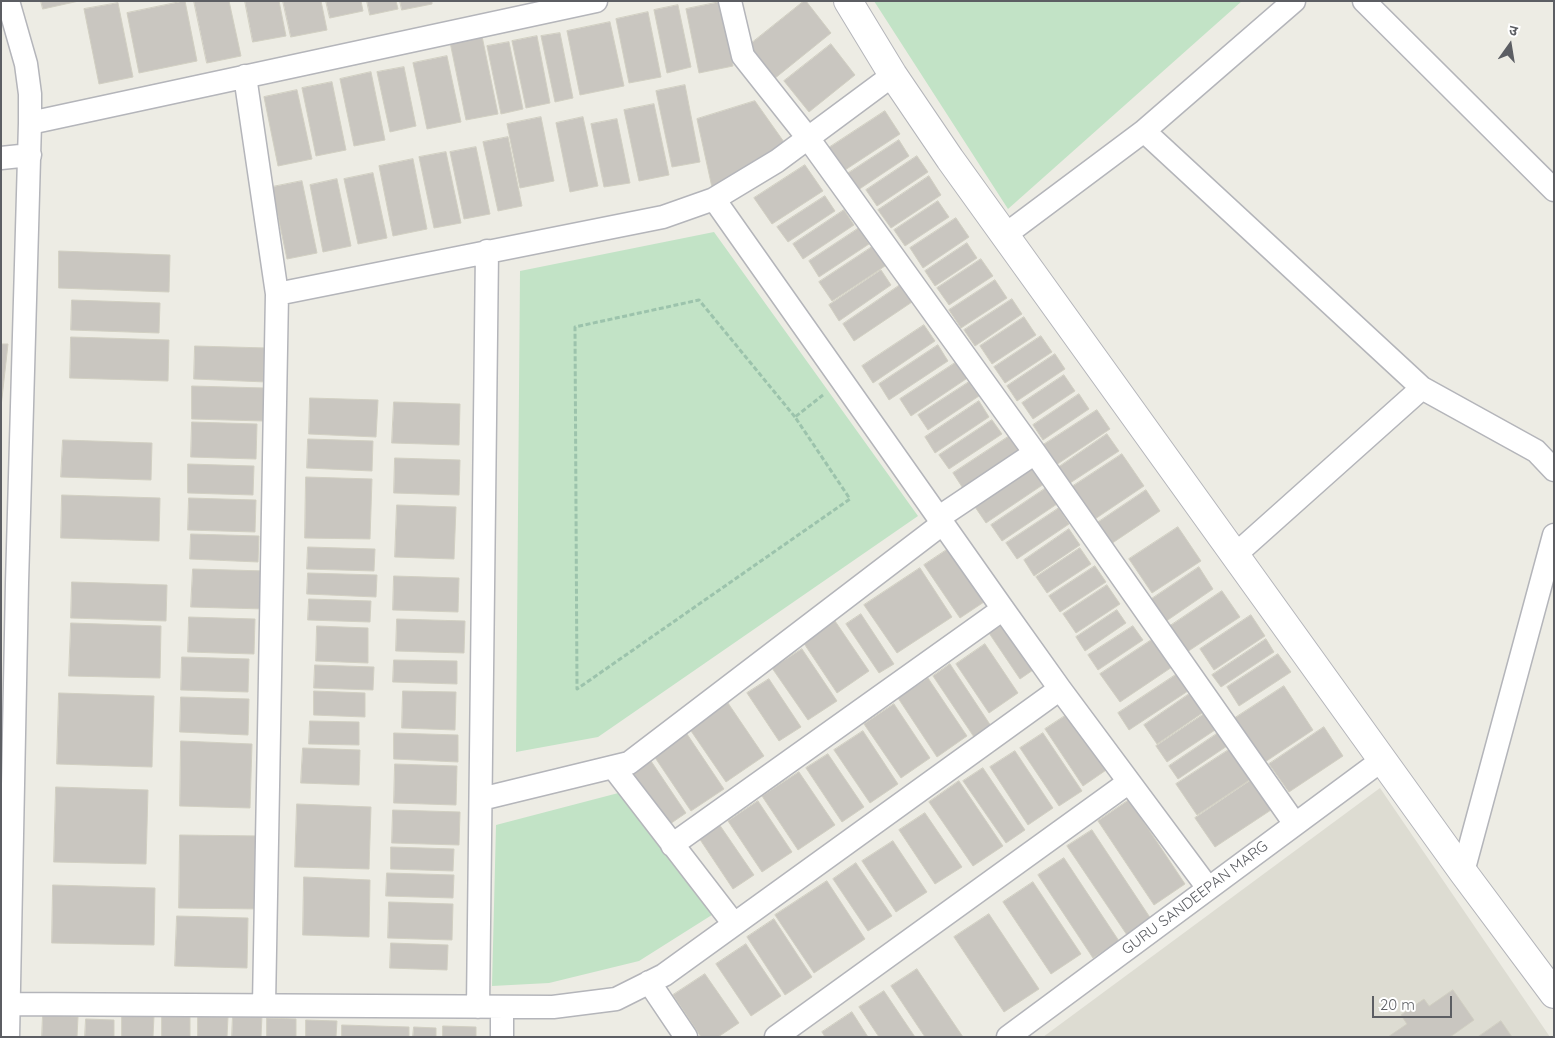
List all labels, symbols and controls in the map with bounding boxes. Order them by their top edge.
north arrow [1485,20,1535,70]
text: उ [1507,21,1519,40]
street label: GURU SANDEEPAN MARG [1118,837,1272,959]
scale bar [1375,986,1455,1018]
text: 20 m [1380,995,1415,1014]

